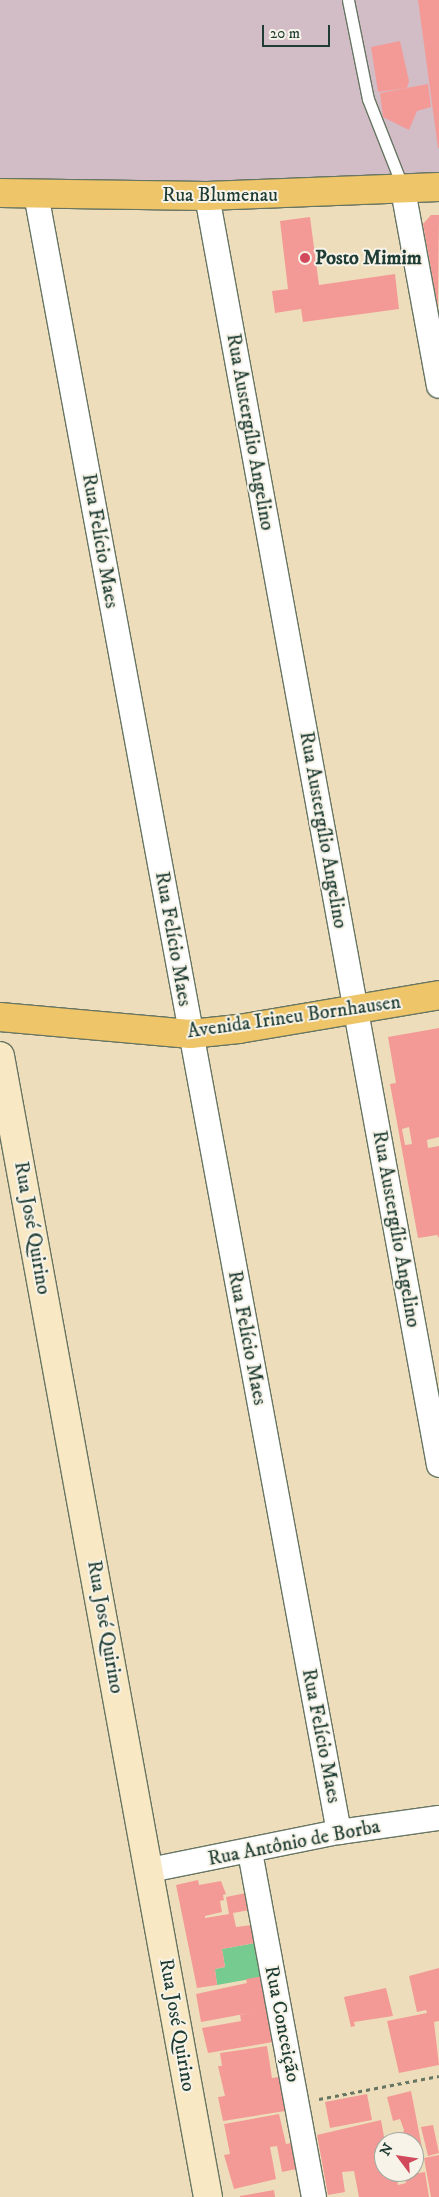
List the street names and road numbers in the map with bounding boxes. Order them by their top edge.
street label: Rua Blumenau [162,183,278,207]
street label: Rua Austergílio Angelino [221,332,279,532]
street label: Rua Felício Maes [76,472,124,610]
street label: Rua Austergílio Angelino [294,730,352,930]
street label: Rua Felício Maes [149,870,197,1008]
street label: Avenida Irineu Bornhausen [186,990,402,1044]
street label: Rua Austergílio Angelino [367,1129,425,1329]
street label: Rua José Quirino [8,1160,56,1296]
street label: Rua Felício Maes [222,1269,272,1407]
street label: Rua José Quirino [81,1559,129,1695]
street label: Rua Felício Maes [296,1667,346,1805]
street label: Rua Antônio de Borba [206,1815,382,1871]
street label: Rua José Quirino [153,1957,201,2093]
street label: Rua Conceição [259,1964,305,2084]

